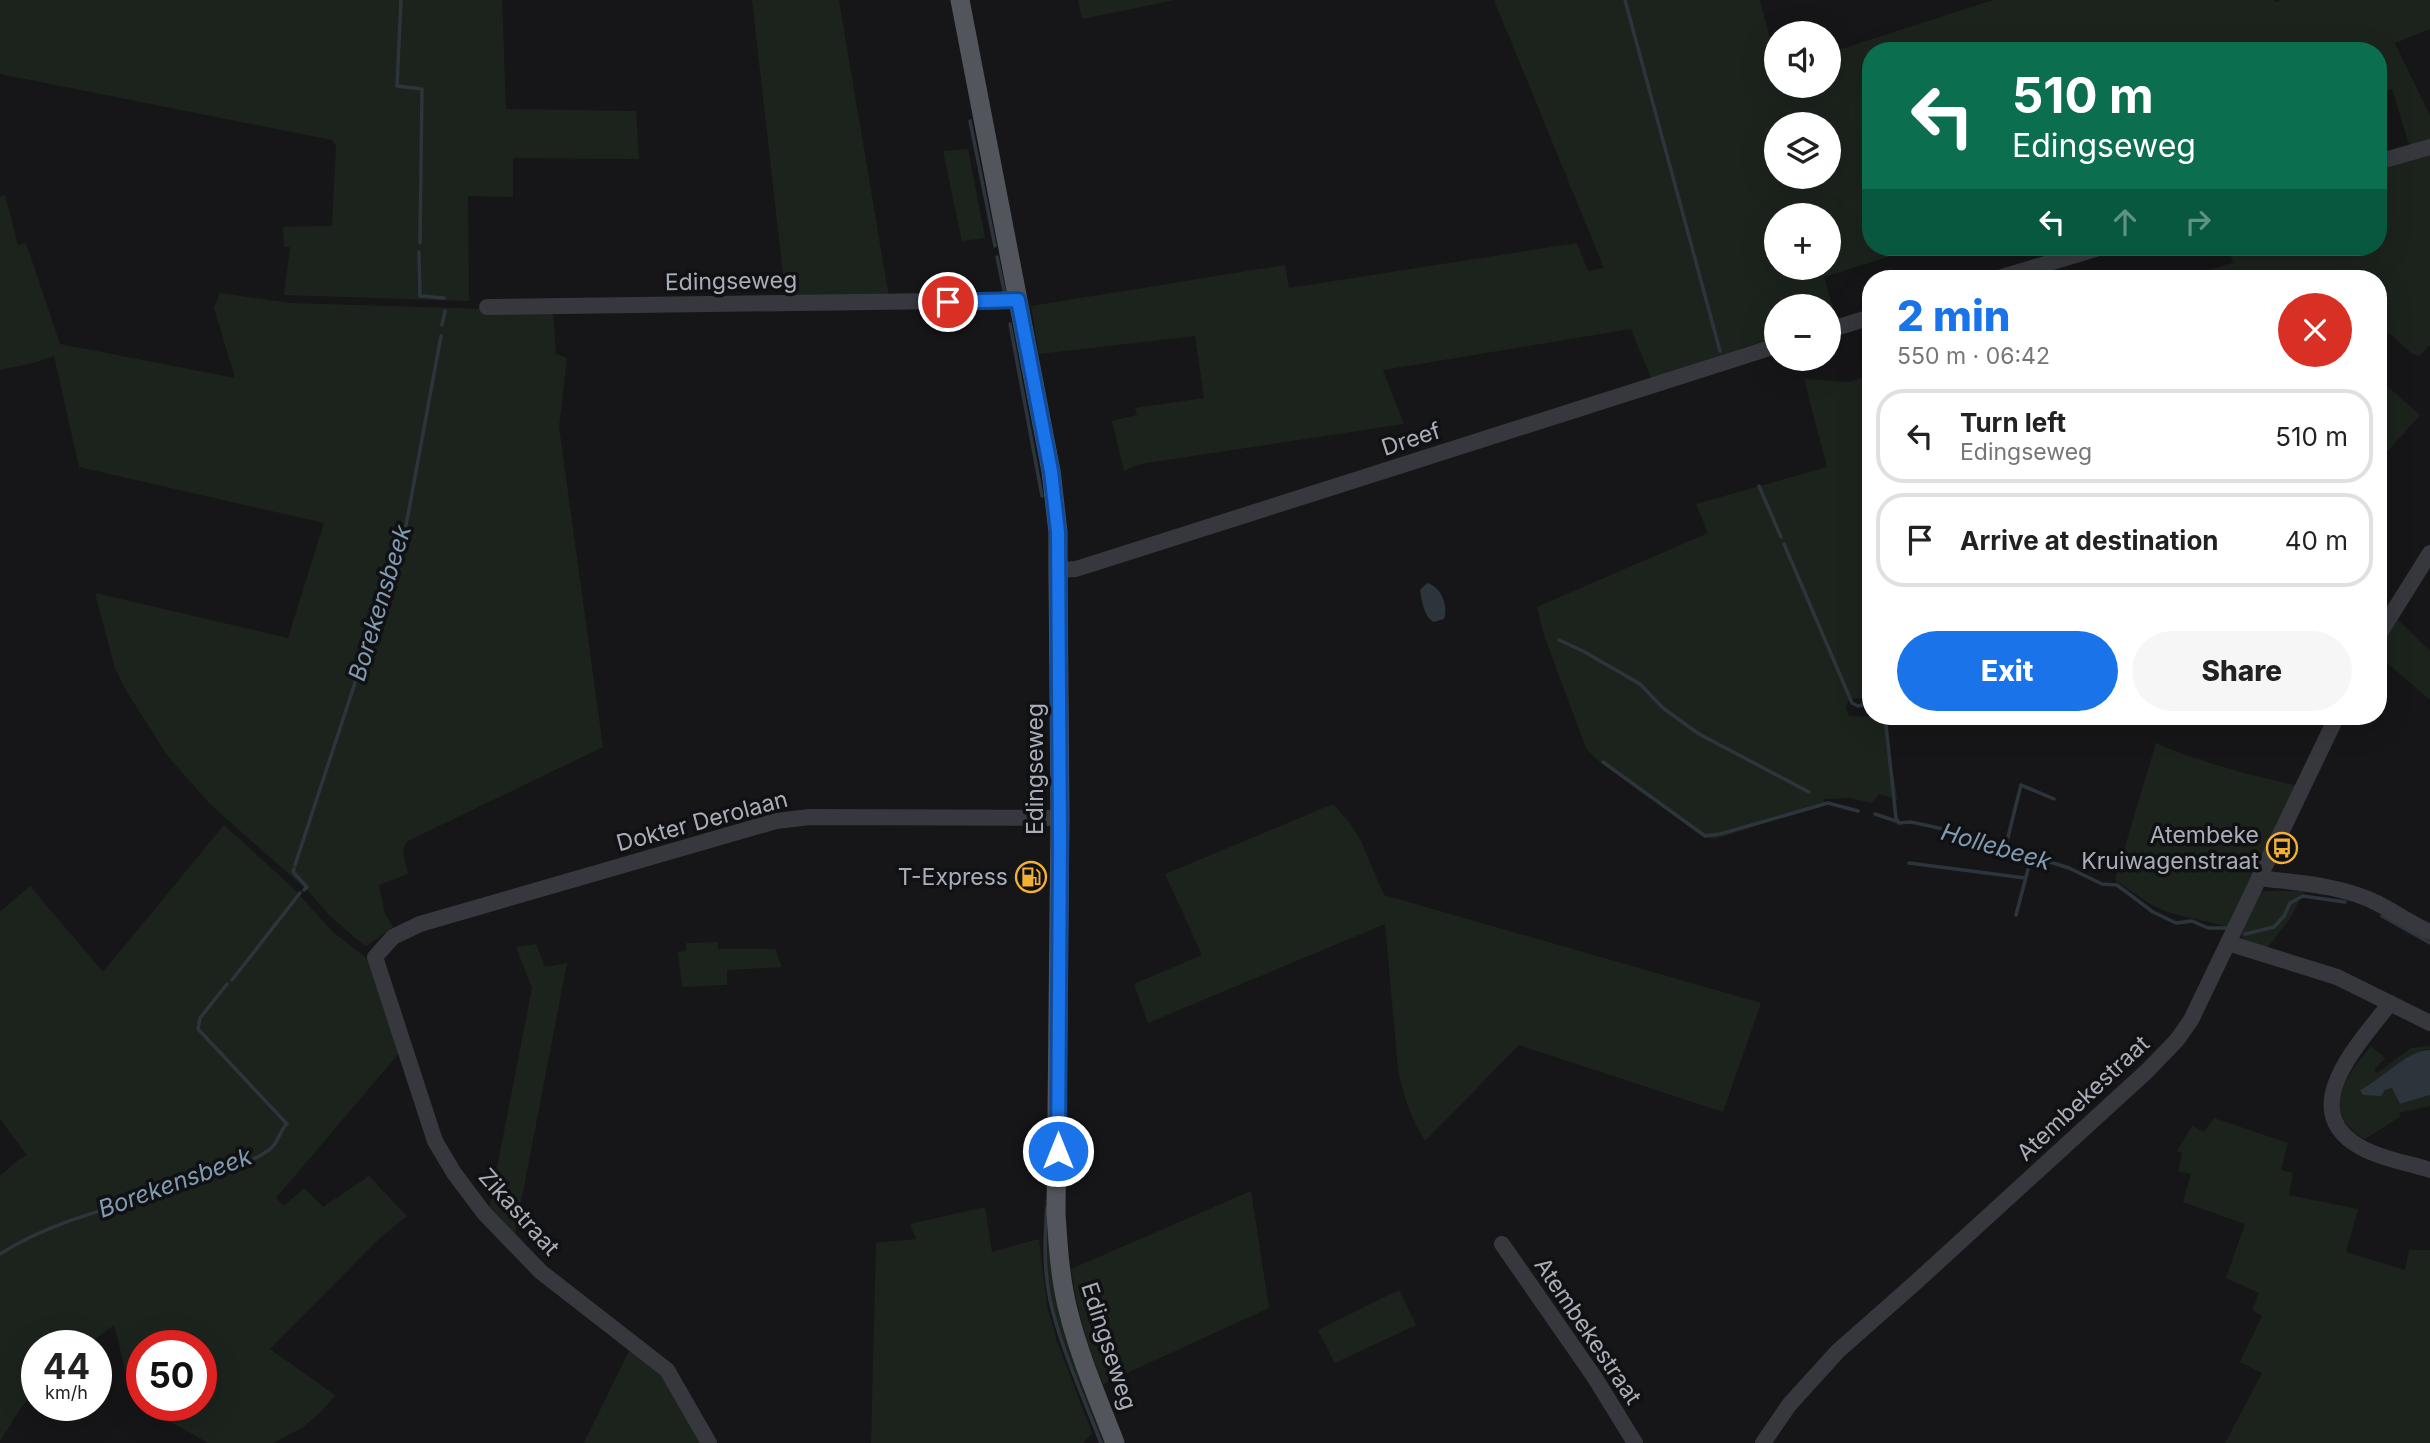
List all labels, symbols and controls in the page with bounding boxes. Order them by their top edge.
map controls [1764,21,1841,371]
button: sound [1764,21,1841,98]
text: 510 m [2012,66,2154,125]
icon: left [1897,70,1988,161]
button: layers [1764,112,1841,189]
text: Edingseweg [2012,126,2196,165]
button: + [1764,203,1841,280]
icon: left [2033,203,2071,241]
icon: ahead [2106,203,2144,241]
icon: right [2179,203,2217,241]
street label: Edingseweg [665,266,797,296]
pin [918,272,978,332]
icon: arrive [929,283,967,321]
text: 2 min [1897,290,2011,341]
button: close [2278,293,2352,367]
button: − [1764,294,1841,371]
text: 550 m · 06:42 [1897,342,2050,370]
text: Turn left [1960,407,2066,438]
street label: Dreef [1378,416,1444,462]
icon: left [1901,417,1939,455]
text: 510 m [2275,421,2348,452]
text: Edingseweg [1960,438,2092,466]
water label: Borekensbeek [342,521,417,684]
icon: arrive [1901,521,1939,559]
text: Arrive at destination [1960,525,2219,556]
text: 40 m [2285,525,2348,556]
button: Exit [1897,631,2118,711]
button: Share [2132,631,2352,711]
street label: Edingseweg [1021,703,1049,835]
street label: Dokter Derolaan [613,785,791,857]
water label: Hollebeek [1938,817,2055,876]
place label: Atembeke Kruiwagenstraat [2081,821,2259,875]
bus stop icon: Atembeke Kruiwagenstraat [2265,831,2299,865]
fuel station icon: T-Express [1014,860,1048,894]
place label: T-Express [898,863,1008,891]
street label: Atembekestraat [2011,1029,2155,1167]
position arrow [1021,1114,1095,1188]
water label: Borekensbeek [94,1141,256,1224]
street label: Zikastraat [473,1163,566,1262]
street label: Atembekestraat [1529,1252,1648,1410]
street label: Edingseweg [1075,1279,1143,1413]
speed limit sign: 50 [126,1330,217,1421]
text: 44 [43,1345,90,1387]
text: km/h [45,1382,88,1403]

